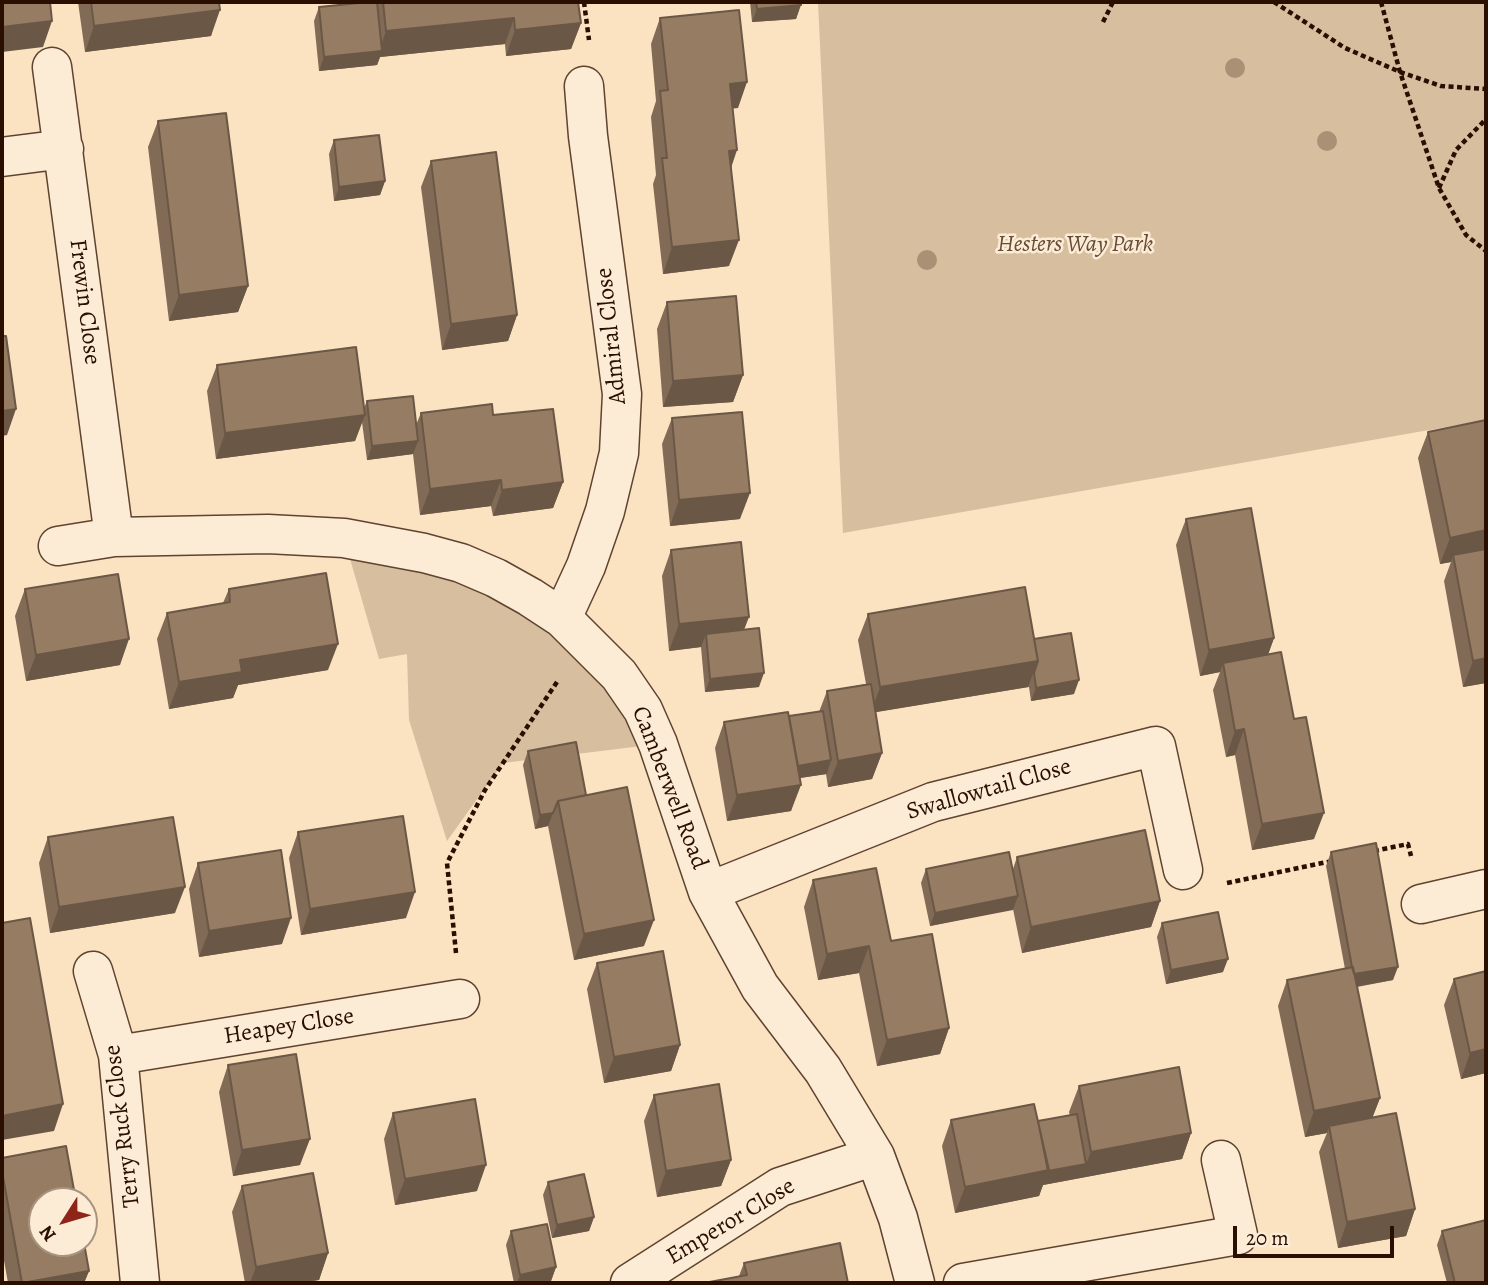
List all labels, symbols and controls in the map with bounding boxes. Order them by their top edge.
park label: Hesters Way Park [997,231,1153,259]
street label: Frewin Close [62,238,106,366]
street label: Admiral Close [591,266,633,406]
street label: Camberwell Road [625,702,713,874]
street label: Swallowtail Close [903,753,1075,827]
street label: Heapey Close [222,1002,356,1052]
street label: Terry Ruck Close [99,1043,147,1209]
street label: Emperor Close [661,1172,801,1272]
north arrow [28,1187,98,1257]
scale bar [1236,1212,1397,1256]
text: N [33,1220,62,1247]
text: 20 m [1246,1224,1289,1252]

